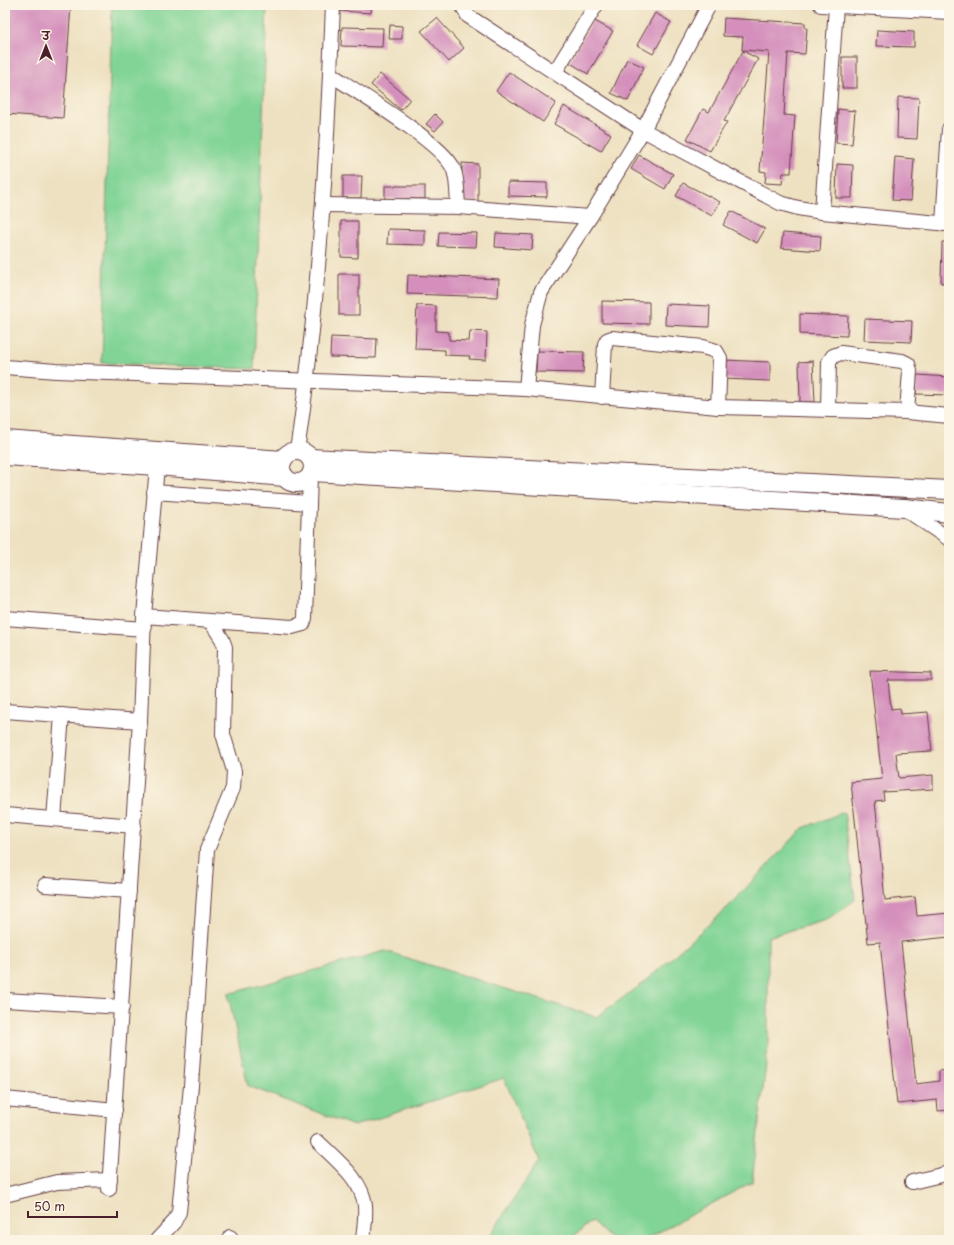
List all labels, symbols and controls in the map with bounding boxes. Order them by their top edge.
north arrow [26,26,66,66]
text: उ [41,27,51,44]
scale bar [28,1193,117,1219]
text: 50 m [34,1197,65,1215]

